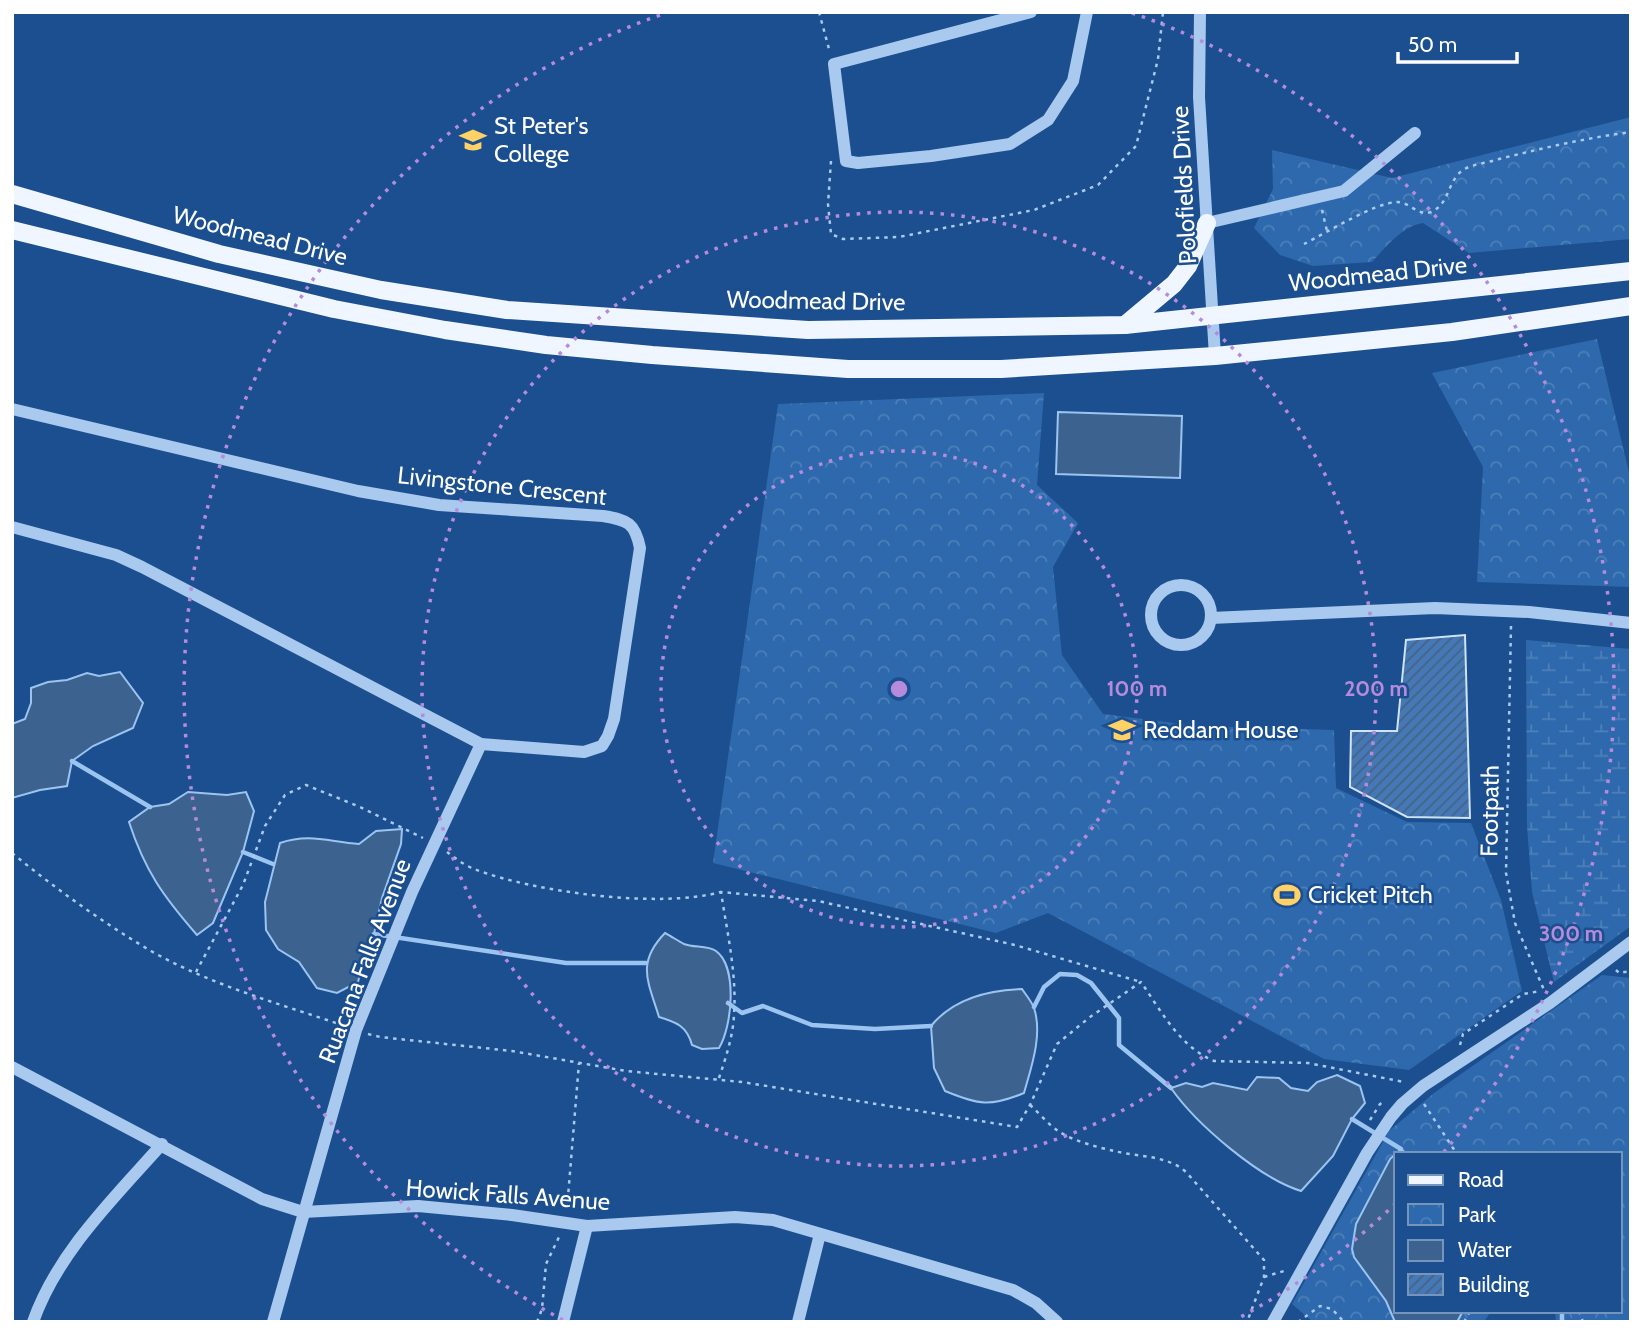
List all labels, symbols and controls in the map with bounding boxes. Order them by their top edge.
scale bar [1398,21,1517,65]
text: 50 m [1408,32,1457,57]
street label: Polofields Drive [1165,105,1202,265]
place label: St Peter's College [494,111,589,168]
school or university icon: St Peter's College [458,125,488,155]
street label: Woodmead Drive [170,200,350,271]
street label: Woodmead Drive [1287,250,1468,297]
street label: Woodmead Drive [726,284,906,317]
street label: Livingstone Crescent [396,460,608,511]
text: 100 m [1107,676,1167,701]
text: 200 m [1344,676,1408,701]
centre of rings [887,677,911,701]
school or university icon: Reddam House [1107,715,1137,745]
place label: Reddam House [1143,715,1299,744]
street label: Footpath [1474,765,1505,857]
street label: Ruacana Falls Avenue [312,855,417,1067]
sports icon: Cricket Pitch [1272,880,1302,910]
place label: Cricket Pitch [1308,880,1433,909]
text: 300 m [1539,921,1603,946]
legend [1394,1152,1622,1313]
text: Road [1458,1167,1504,1192]
street label: Howick Falls Avenue [405,1173,611,1216]
text: Park [1458,1202,1496,1227]
text: Water [1458,1237,1512,1262]
text: Building [1458,1272,1530,1297]

